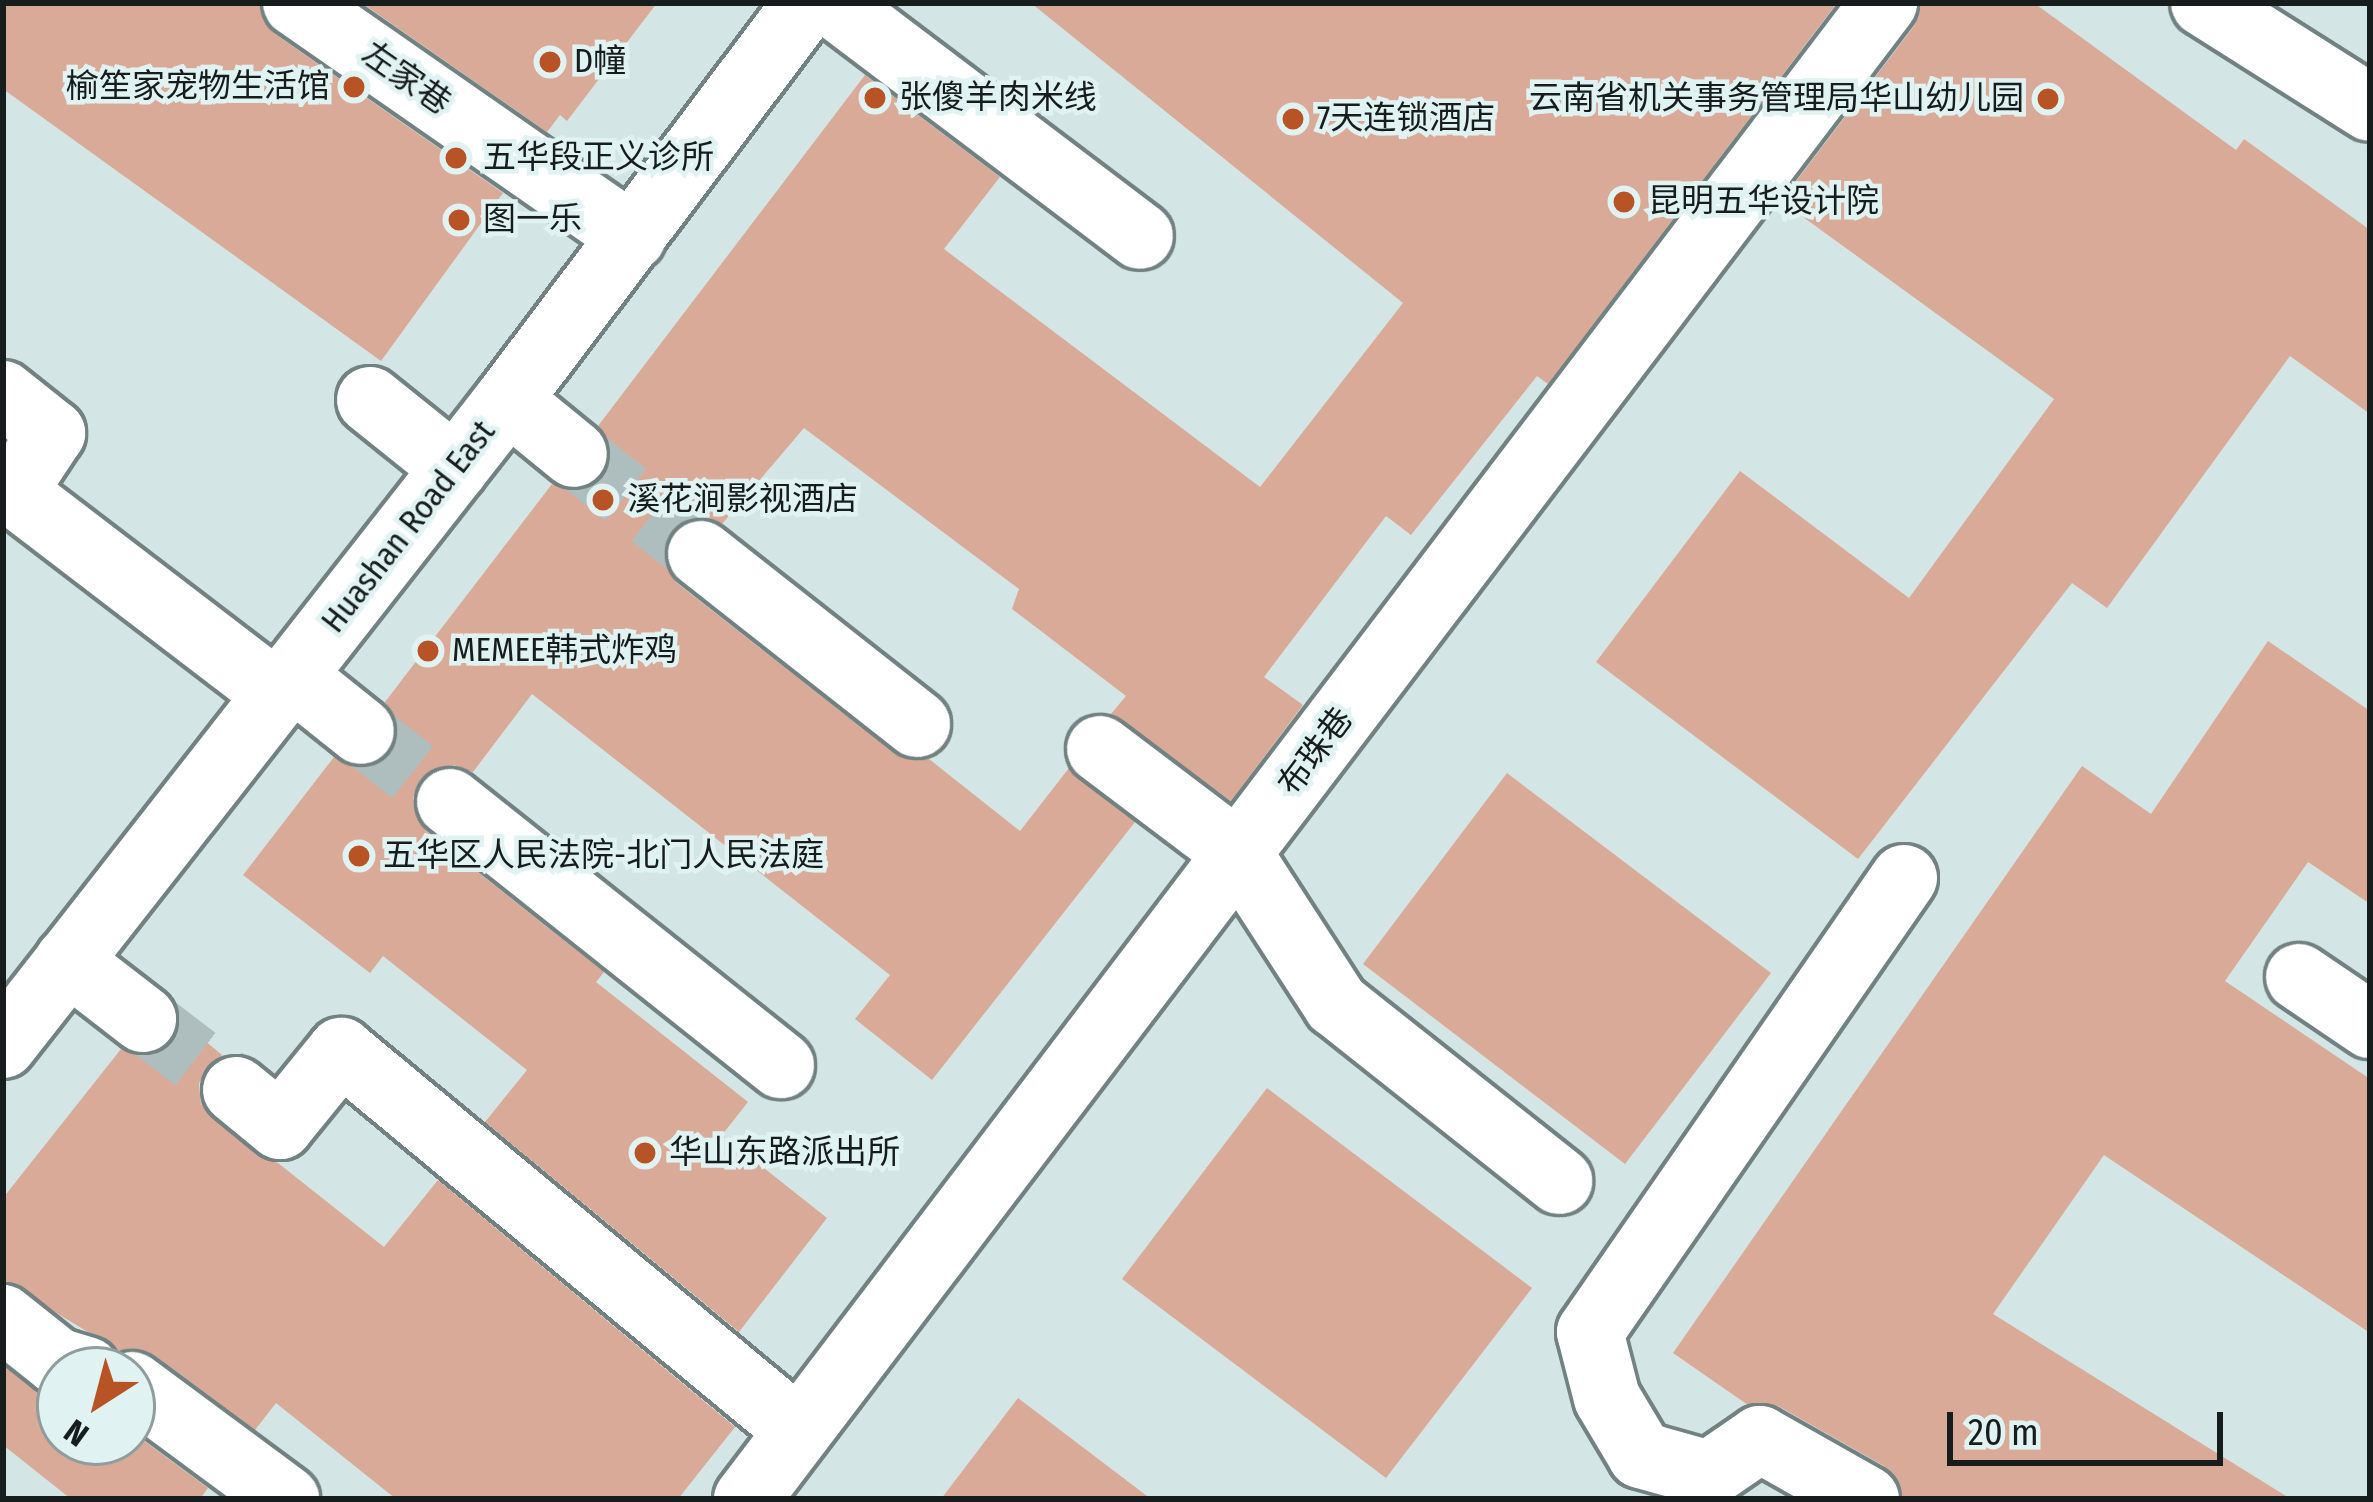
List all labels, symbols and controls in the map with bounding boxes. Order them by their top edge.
street label: 左家巷 [354,34,458,124]
place label: D幢 [574,42,626,82]
marker: D幢 [537,49,563,75]
place label: 榆笙家宠物生活馆 [66,67,330,107]
marker: 榆笙家宠物生活馆 [341,74,367,100]
place label: 张傻羊肉米线 [899,78,1097,118]
place label: 云南省机关事务管理局华山幼儿园 [1529,79,2024,119]
marker: 张傻羊肉米线 [862,85,888,111]
marker: 云南省机关事务管理局华山幼儿园 [2035,86,2061,112]
place label: 7天连锁酒店 [1317,99,1495,139]
marker: 7天连锁酒店 [1280,106,1306,132]
place label: 五华段正义诊所 [483,138,714,178]
marker: 五华段正义诊所 [440,142,472,174]
place label: 昆明五华设计院 [1648,182,1879,222]
marker: 昆明五华设计院 [1611,189,1637,215]
place label: 图一乐 [483,200,582,240]
marker: 图一乐 [446,207,472,233]
street label: Huashan Road East [314,413,504,641]
place label: 溪花涧影视酒店 [627,480,858,520]
marker: 溪花涧影视酒店 [590,487,616,513]
place label: MEMEE韩式炸鸡 [452,631,677,671]
marker: MEMEE韩式炸鸡 [415,638,441,664]
street label: 布珠巷 [1270,701,1362,803]
place label: 五华区人民法院-北门人民法庭 [383,836,824,876]
marker: 五华区人民法院-北门人民法庭 [346,843,372,869]
place label: 华山东路派出所 [669,1133,900,1173]
marker: 华山东路派出所 [632,1140,658,1166]
north arrow [36,1346,156,1466]
scale bar [1953,1388,2229,1462]
text: N [57,1411,96,1455]
text: 20 m [1968,1411,2039,1455]

